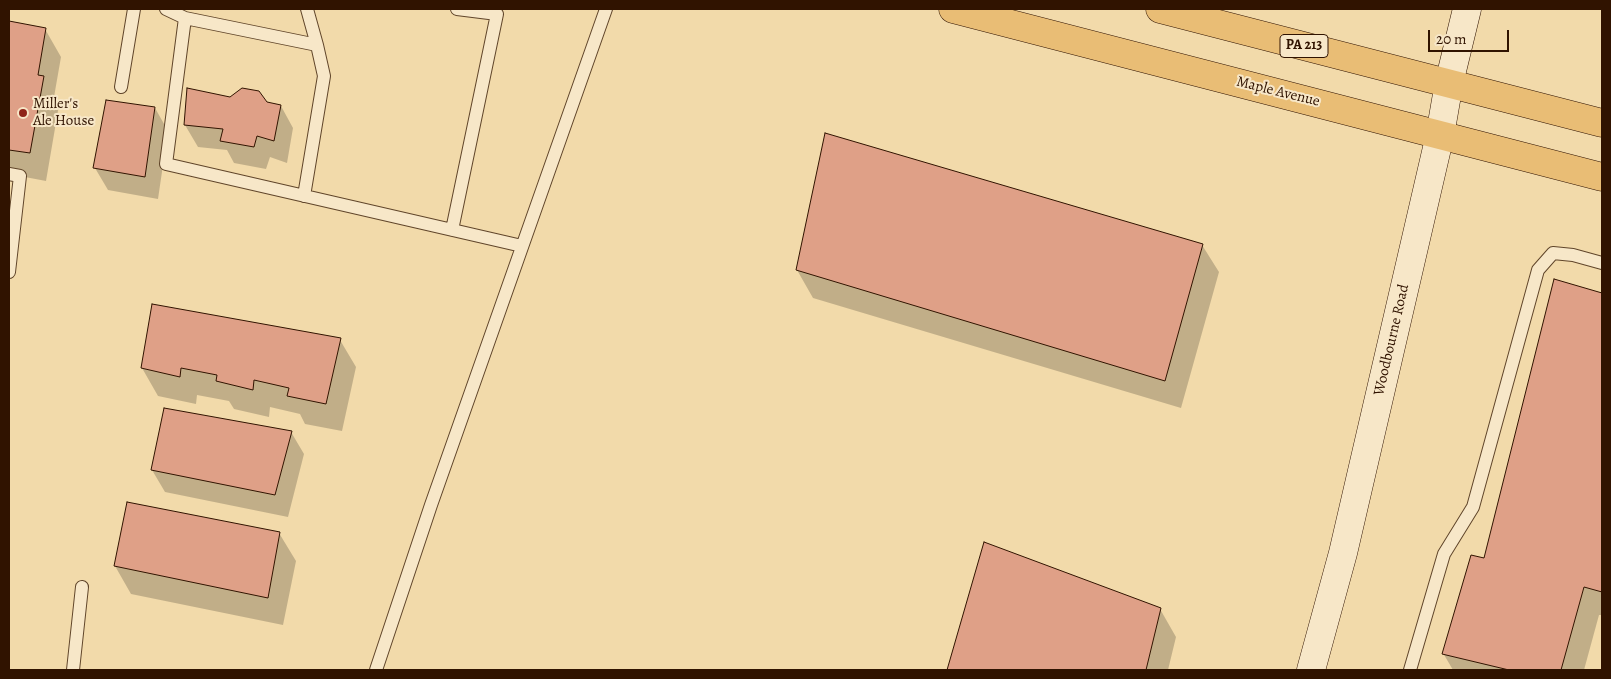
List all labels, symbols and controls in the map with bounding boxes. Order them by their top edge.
scale bar [1431,20,1512,52]
text: 20 m [1436,29,1467,49]
road number: PA 213 [1280,34,1328,58]
street label: Maple Avenue [1234,73,1322,111]
place label: Miller's Ale House [33,95,94,130]
marker: Miller's Ale House [17,107,29,119]
street label: Woodbourne Road [1370,282,1414,398]

